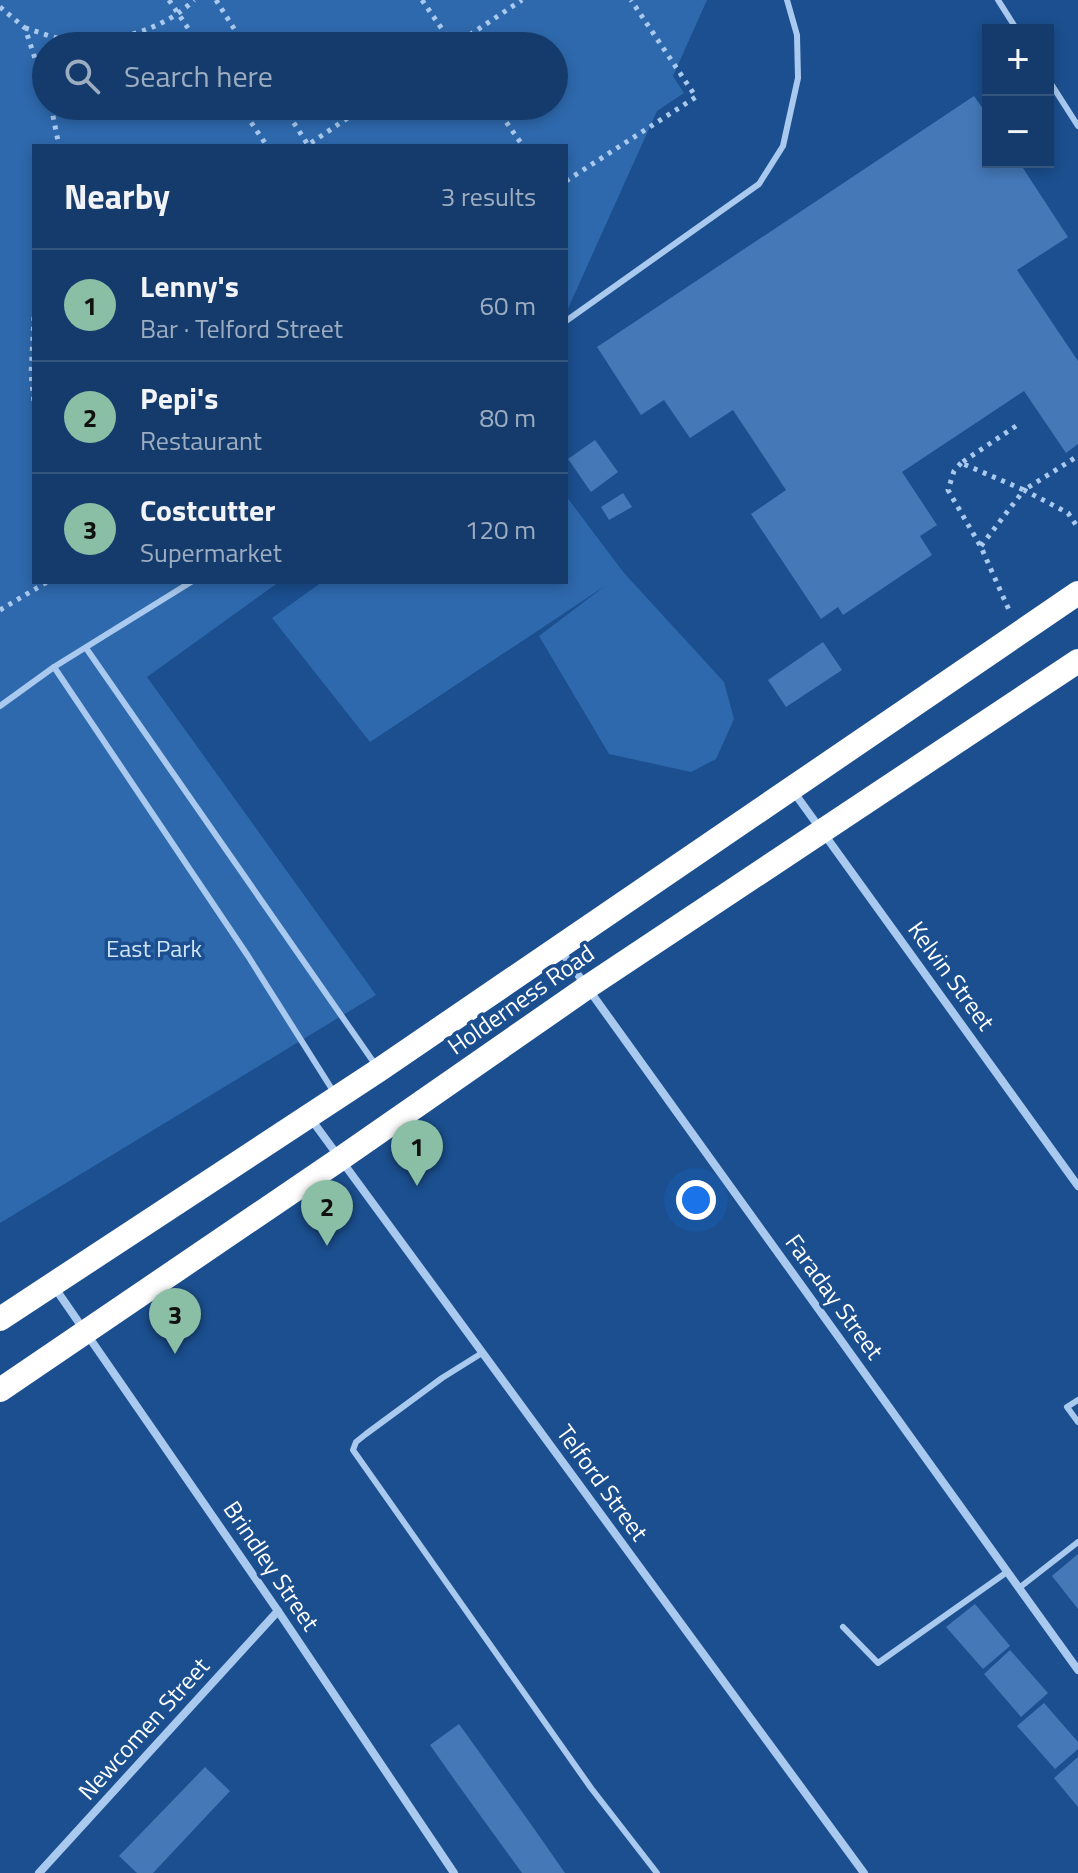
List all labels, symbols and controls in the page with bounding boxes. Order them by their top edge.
map controls [982,24,1054,168]
button: + [982,24,1054,96]
search box [32,32,568,120]
text: Search here [124,53,273,99]
icon: search [60,54,104,98]
button: − [982,96,1054,168]
text: Nearby [64,170,170,222]
text: 3 results [441,177,536,216]
text: Lenny's [140,263,239,309]
text: 1 [83,286,97,325]
text: 60 m [479,286,536,325]
text: Bar · Telford Street [140,309,343,348]
text: Pepi's [140,375,218,421]
text: 2 [83,398,97,437]
text: 80 m [479,398,536,437]
text: Restaurant [140,421,262,460]
text: Costcutter [140,487,275,533]
text: 3 [83,510,97,549]
text: 120 m [465,510,536,549]
text: Supermarket [140,533,282,572]
street label: Kelvin Street [900,913,1004,1038]
park label: East Park [106,930,203,966]
street label: Holderness Road [440,935,601,1063]
pin: 1 [391,1120,443,1186]
pin: 2 [301,1180,353,1246]
your location [676,1180,716,1220]
street label: Faraday Street [777,1226,893,1367]
pin: 3 [149,1288,201,1354]
street label: Telford Street [548,1417,658,1549]
street label: Brindley Street [215,1493,329,1638]
street label: Newcomen Street [69,1648,218,1808]

